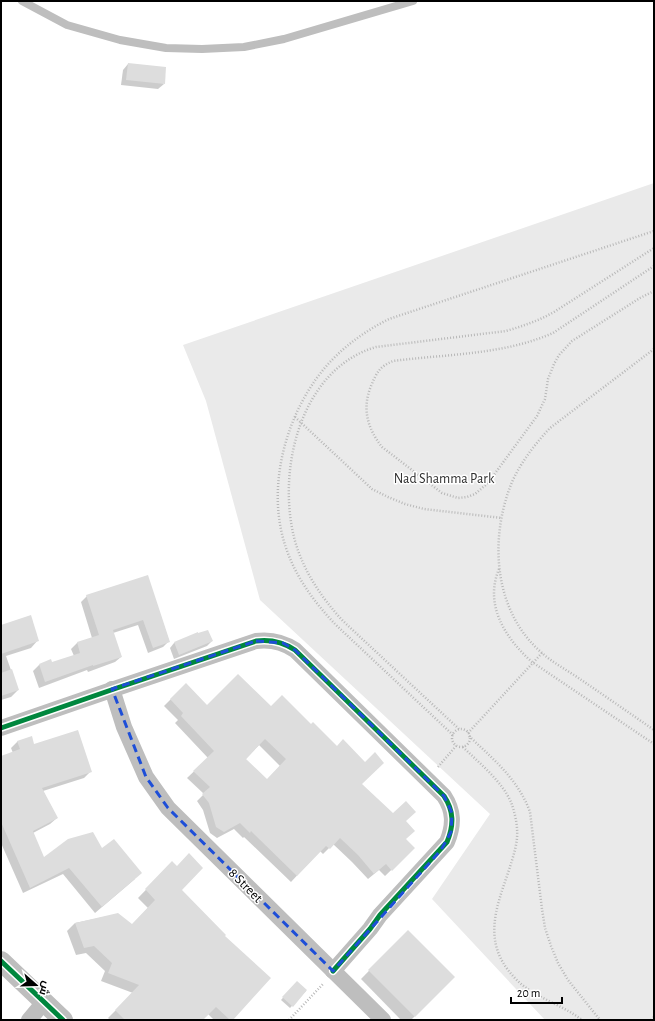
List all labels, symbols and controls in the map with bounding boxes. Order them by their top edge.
park label: Nad Shamma Park [394,472,495,486]
street label: 8 Street [226,866,265,906]
north arrow [16,965,56,1005]
text: ش [36,979,53,997]
scale bar [511,979,562,1005]
text: 20 m [517,987,540,999]

